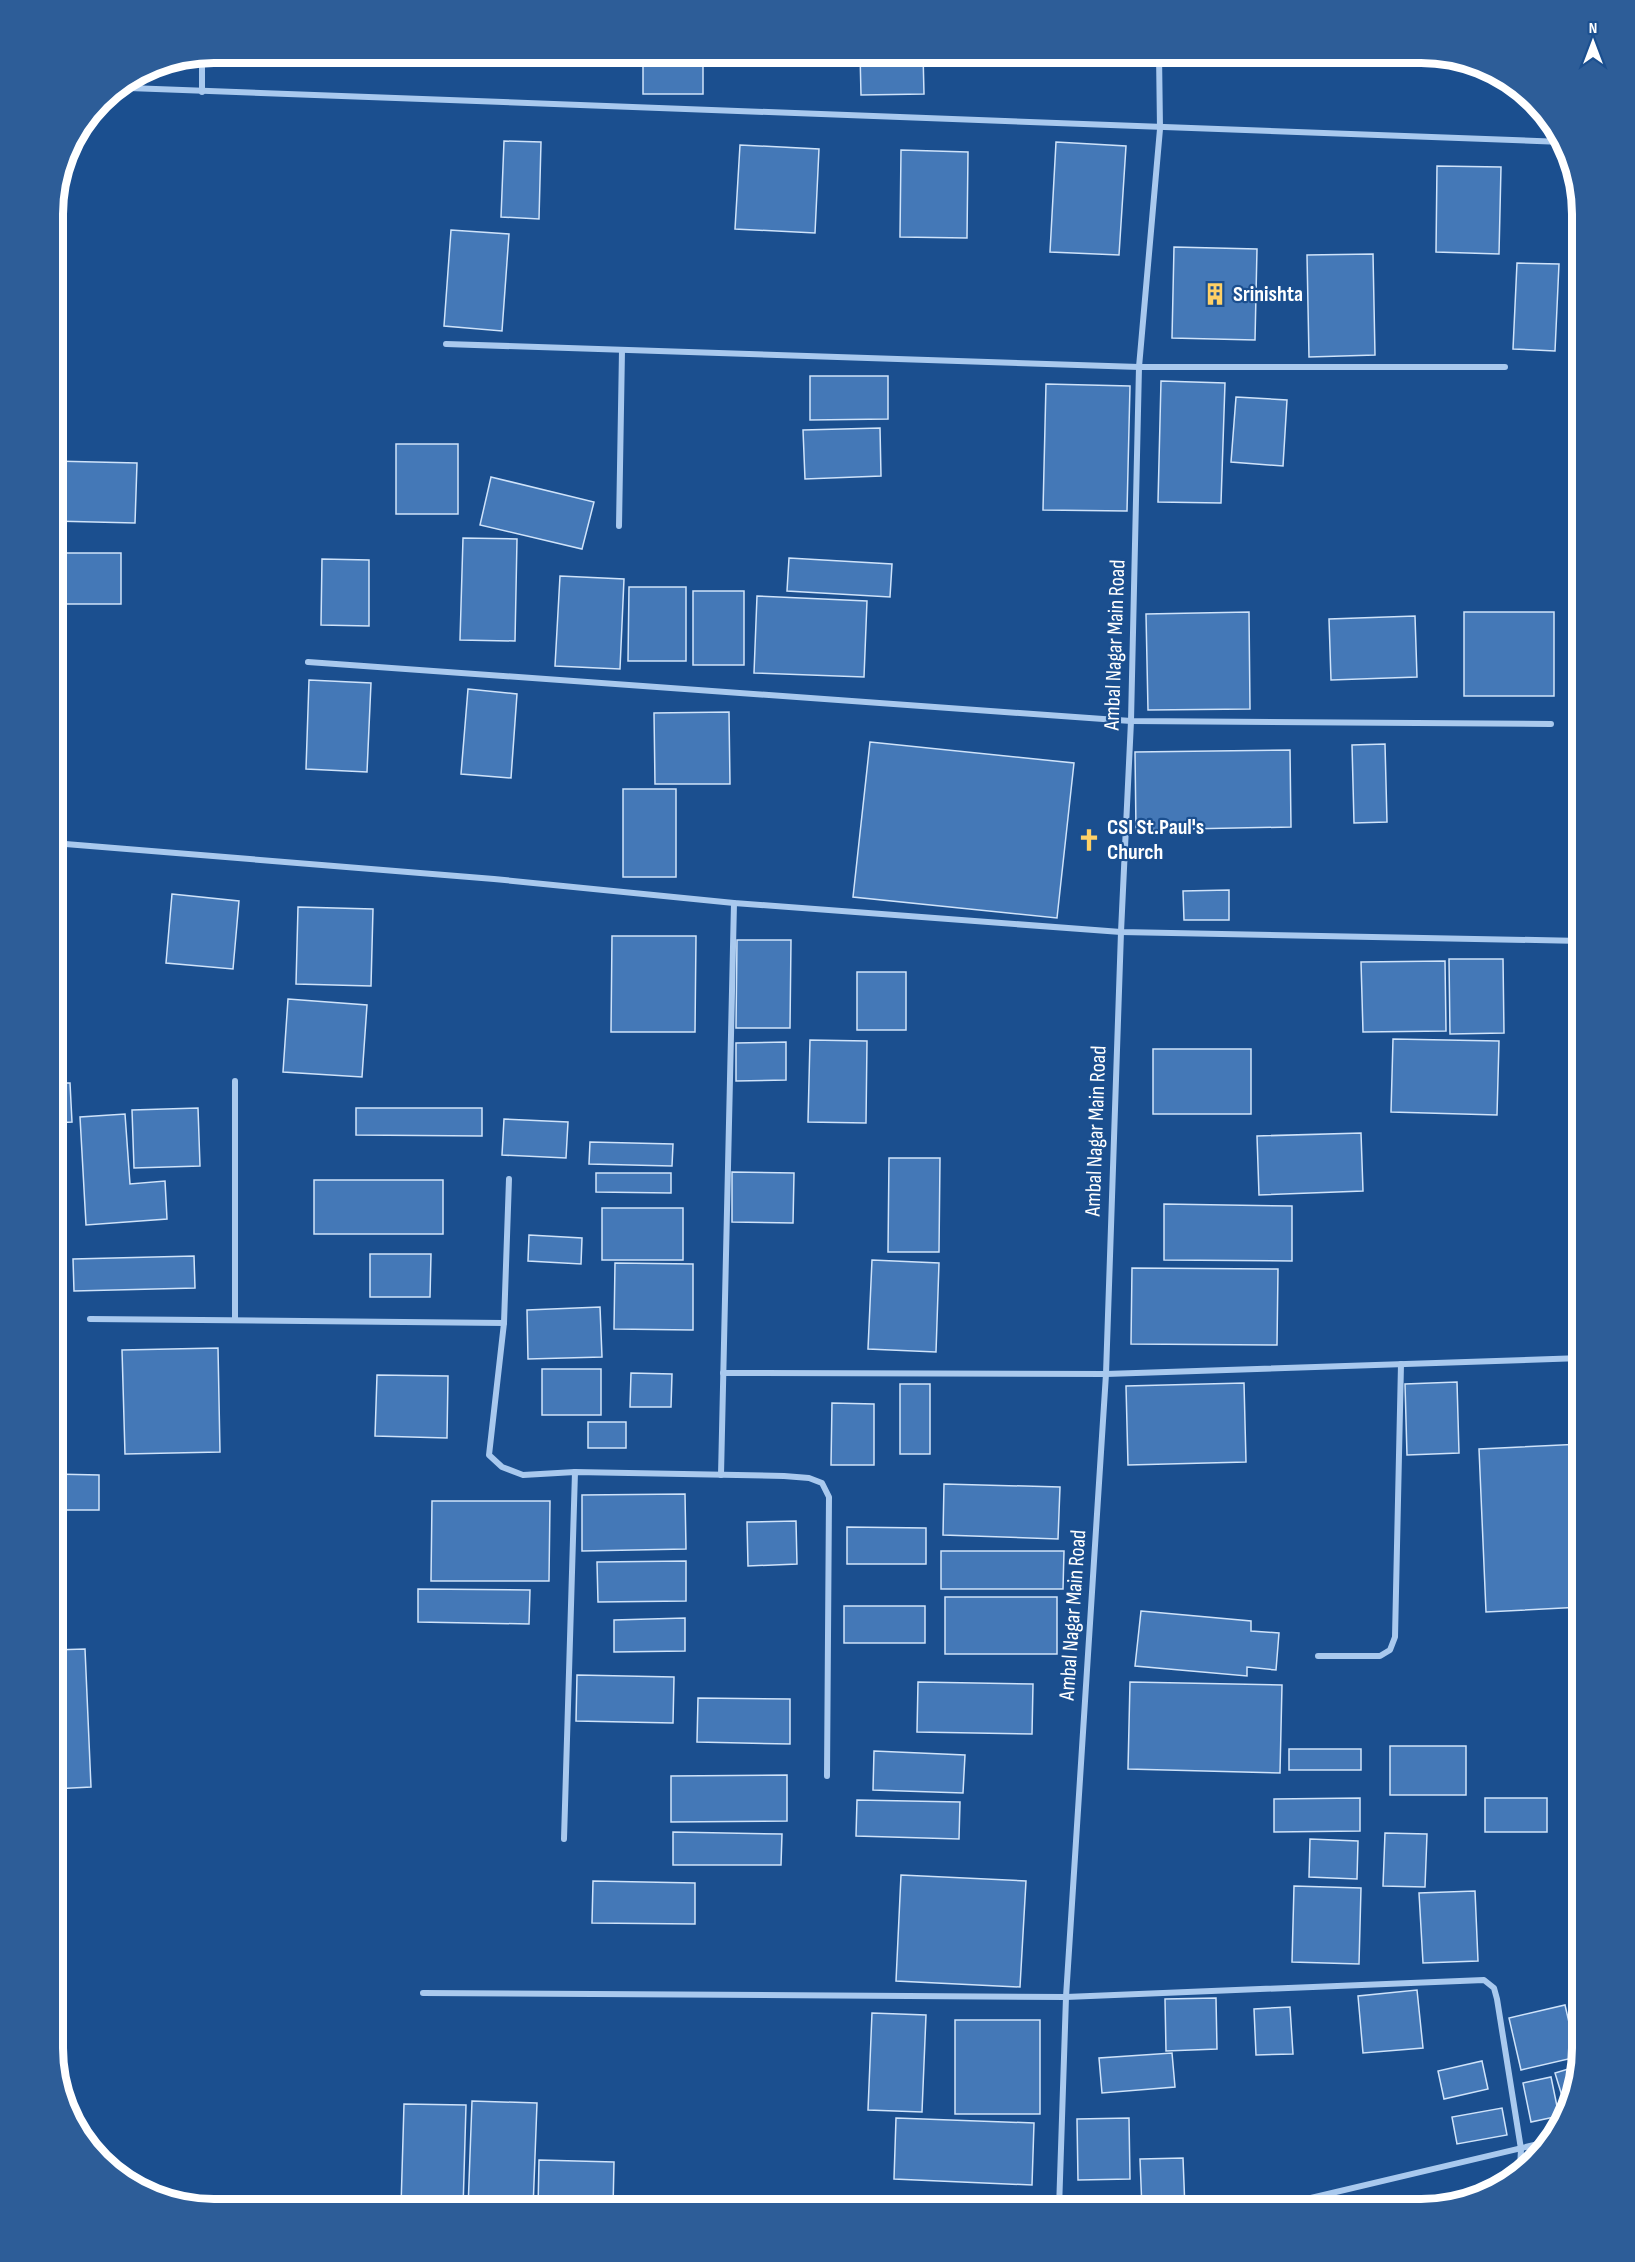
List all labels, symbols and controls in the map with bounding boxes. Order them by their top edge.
north arrow [1563,12,1623,72]
text: N [1589,19,1597,38]
building icon: Srinishta [1202,281,1228,307]
place label: Srinishta [1233,281,1303,308]
street label: Ambal Nagar Main Road [1098,559,1131,732]
place label: CSI St.Paul's Church [1107,814,1204,866]
church icon: CSI St.Paul's Church [1076,827,1102,853]
street label: Ambal Nagar Main Road [1079,1045,1112,1218]
street label: Ambal Nagar Main Road [1054,1529,1092,1702]

